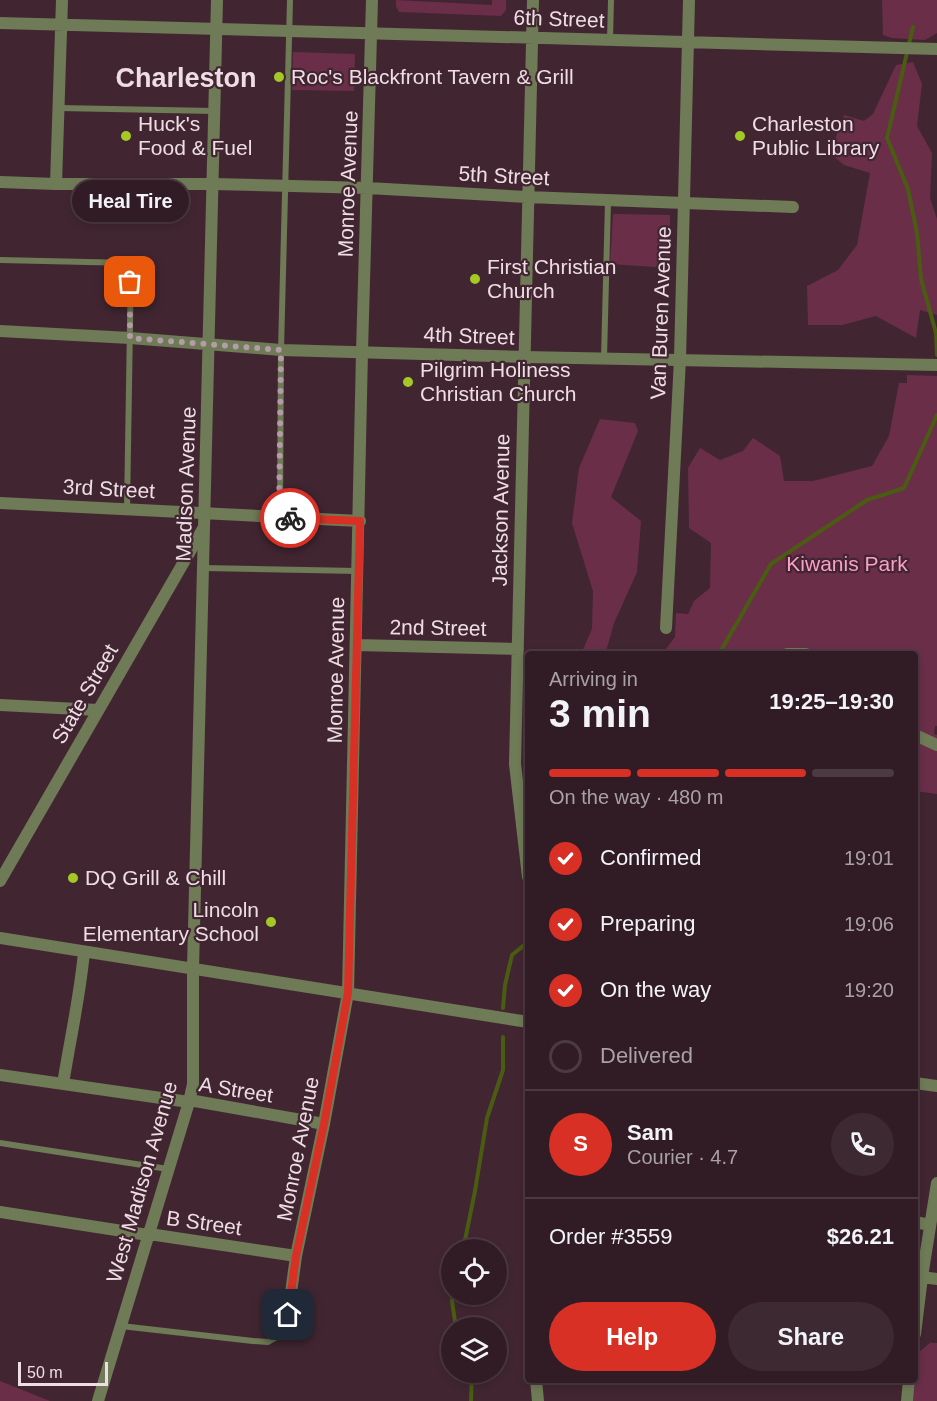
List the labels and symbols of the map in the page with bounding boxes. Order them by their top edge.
street label: 6th Street [513,5,605,32]
district label: Charleston [115,63,257,93]
place label: Roc's Blackfront Tavern & Grill [291,65,574,88]
marker: Roc's Blackfront Tavern & Grill [272,70,286,84]
street label: Monroe Avenue [333,110,362,258]
place label: Huck's Food & Fuel [138,112,252,159]
place label: Charleston Public Library [752,112,880,159]
marker: Huck's Food & Fuel [119,129,133,143]
marker: Charleston Public Library [733,129,747,143]
street label: 5th Street [458,162,550,189]
callout: Heal Tire [72,180,188,222]
street label: Van Buren Avenue [646,226,675,400]
place label: First Christian Church [487,255,617,302]
pin [104,256,155,307]
marker: First Christian Church [468,272,482,286]
street label: 4th Street [423,322,515,349]
place label: Pilgrim Holiness Christian Church [420,358,576,405]
marker: Pilgrim Holiness Christian Church [401,375,415,389]
street label: Madison Avenue [171,406,200,562]
street label: Jackson Avenue [488,434,513,586]
street label: 3rd Street [62,475,156,502]
courier [260,488,320,548]
park label: Kiwanis Park [786,552,908,575]
street label: Monroe Avenue [323,596,348,744]
street label: 2nd Street [389,615,487,640]
street label: State Street [47,640,122,748]
place label: DQ Grill & Chill [85,866,226,889]
marker: DQ Grill & Chill [66,871,80,885]
place label: Lincoln Elementary School [83,898,259,945]
marker: Lincoln Elementary School [264,915,278,929]
street label: A Street [197,1072,275,1107]
street label: Monroe Avenue [272,1075,323,1223]
street label: West Madison Avenue [102,1079,181,1285]
street label: B Street [165,1206,243,1239]
pin [262,1289,313,1340]
scale bar [18,1359,108,1386]

